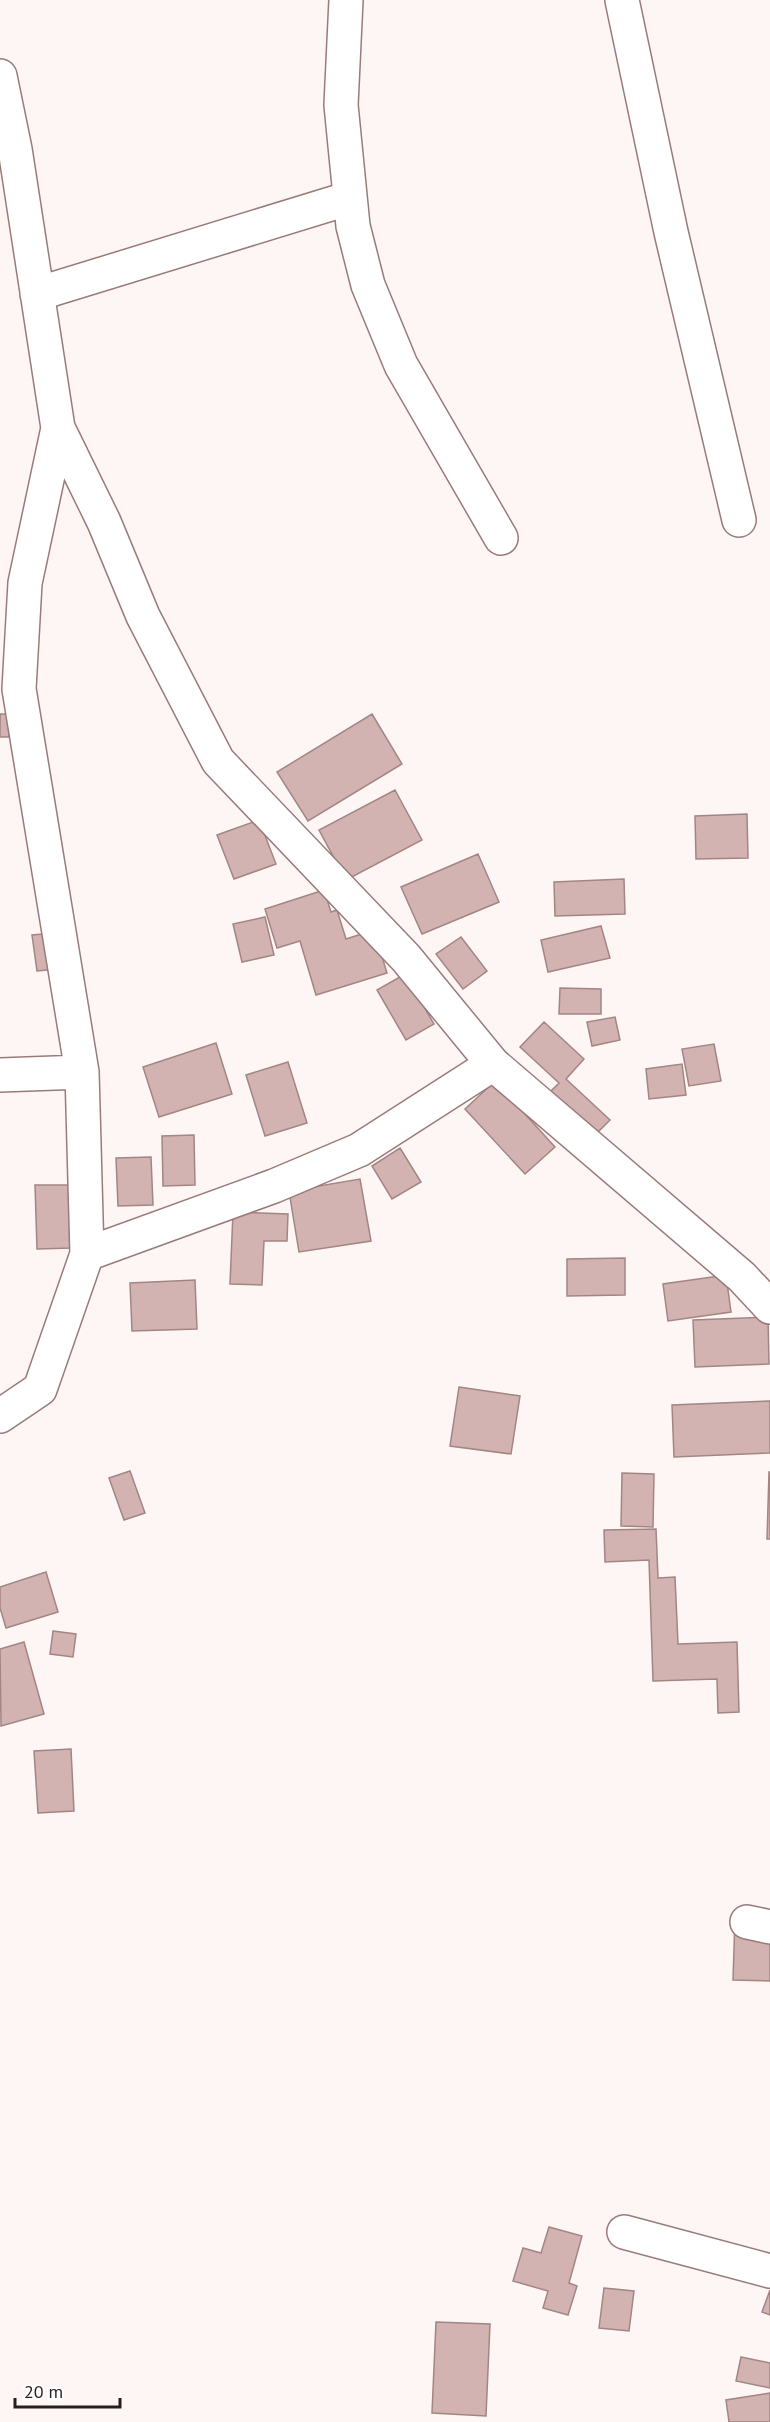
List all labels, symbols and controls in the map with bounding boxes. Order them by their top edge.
scale bar [15,2371,120,2409]
text: 20 m [24,2380,63,2403]

